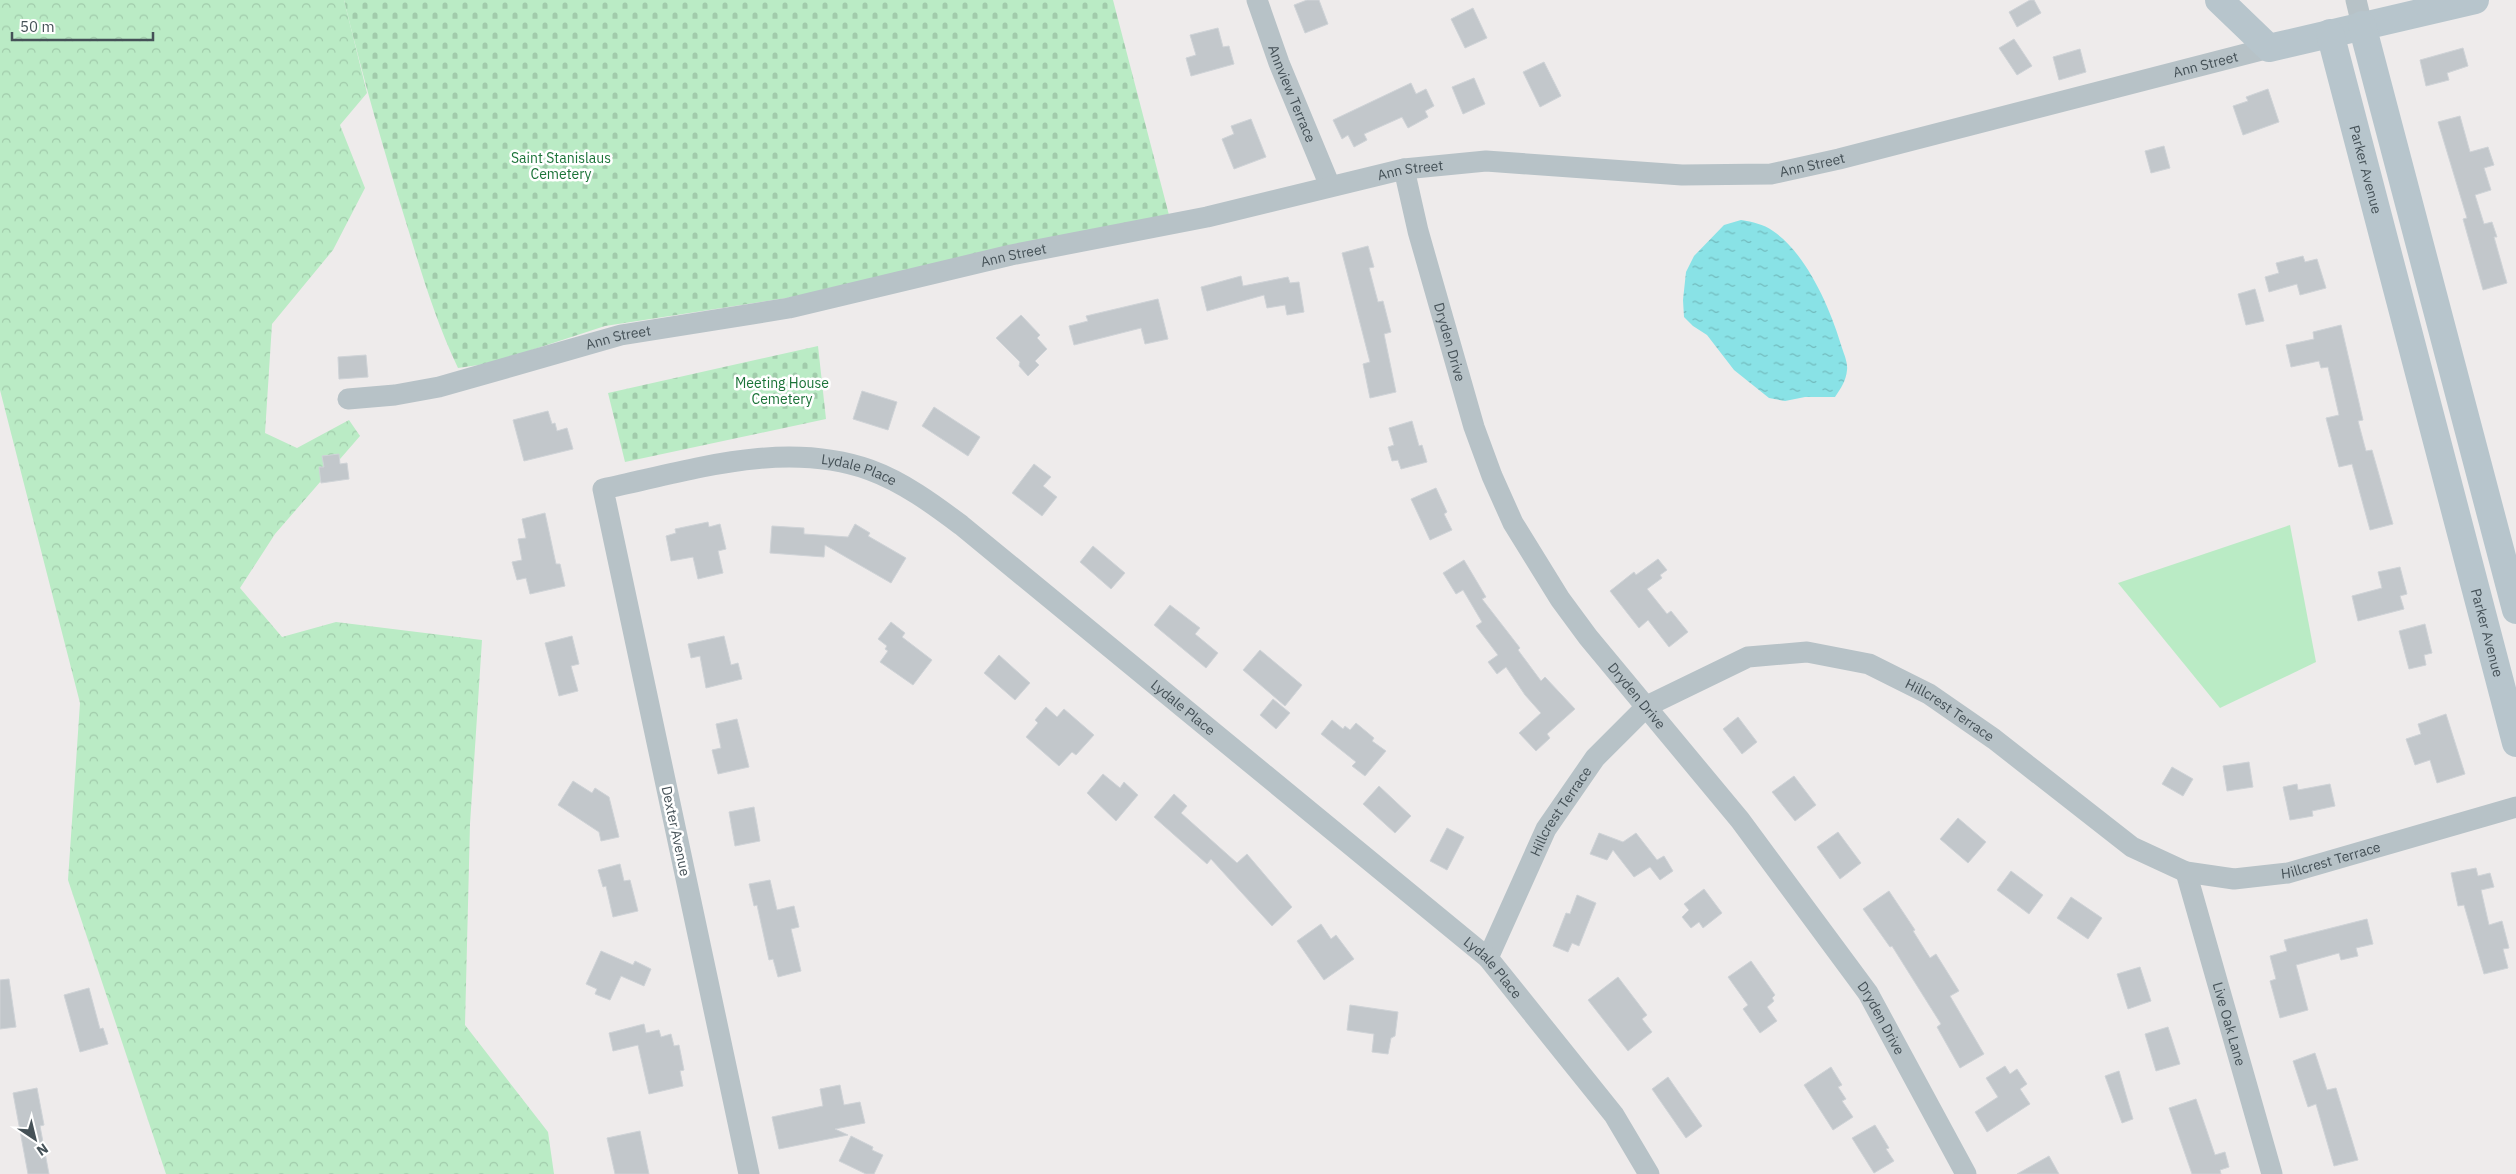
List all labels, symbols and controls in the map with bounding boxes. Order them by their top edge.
scale bar [12,10,154,42]
text: 50 m [20,17,55,36]
street label: Annview Terrace [1264,42,1320,146]
street label: Ann Street [2171,47,2240,81]
street label: Parker Avenue [2345,123,2386,216]
park label: Saint Stanislaus Cemetery [511,149,611,183]
street label: Ann Street [1778,149,1847,181]
street label: Ann Street [1375,156,1444,184]
street label: Ann Street [979,239,1048,271]
street label: Dryden Drive [1430,300,1470,384]
street label: Ann Street [583,321,652,354]
park label: Meeting House Cemetery [735,374,829,408]
street label: Lydale Place [820,450,900,490]
street label: Parker Avenue [2467,586,2507,679]
street label: Dryden Drive [1604,659,1670,733]
street label: Hillcrest Terrace [1902,675,1998,746]
street label: Lydale Place [1147,676,1219,739]
street label: Hillcrest Terrace [1526,763,1596,859]
street label: Dexter Avenue [658,784,694,878]
street label: Hillcrest Terrace [2280,838,2383,883]
street label: Lydale Place [1460,933,1526,1002]
street label: Dryden Drive [1853,978,1909,1058]
street label: Live Oak Lane [2209,980,2250,1068]
north arrow [10,1114,60,1164]
text: N [33,1139,52,1160]

